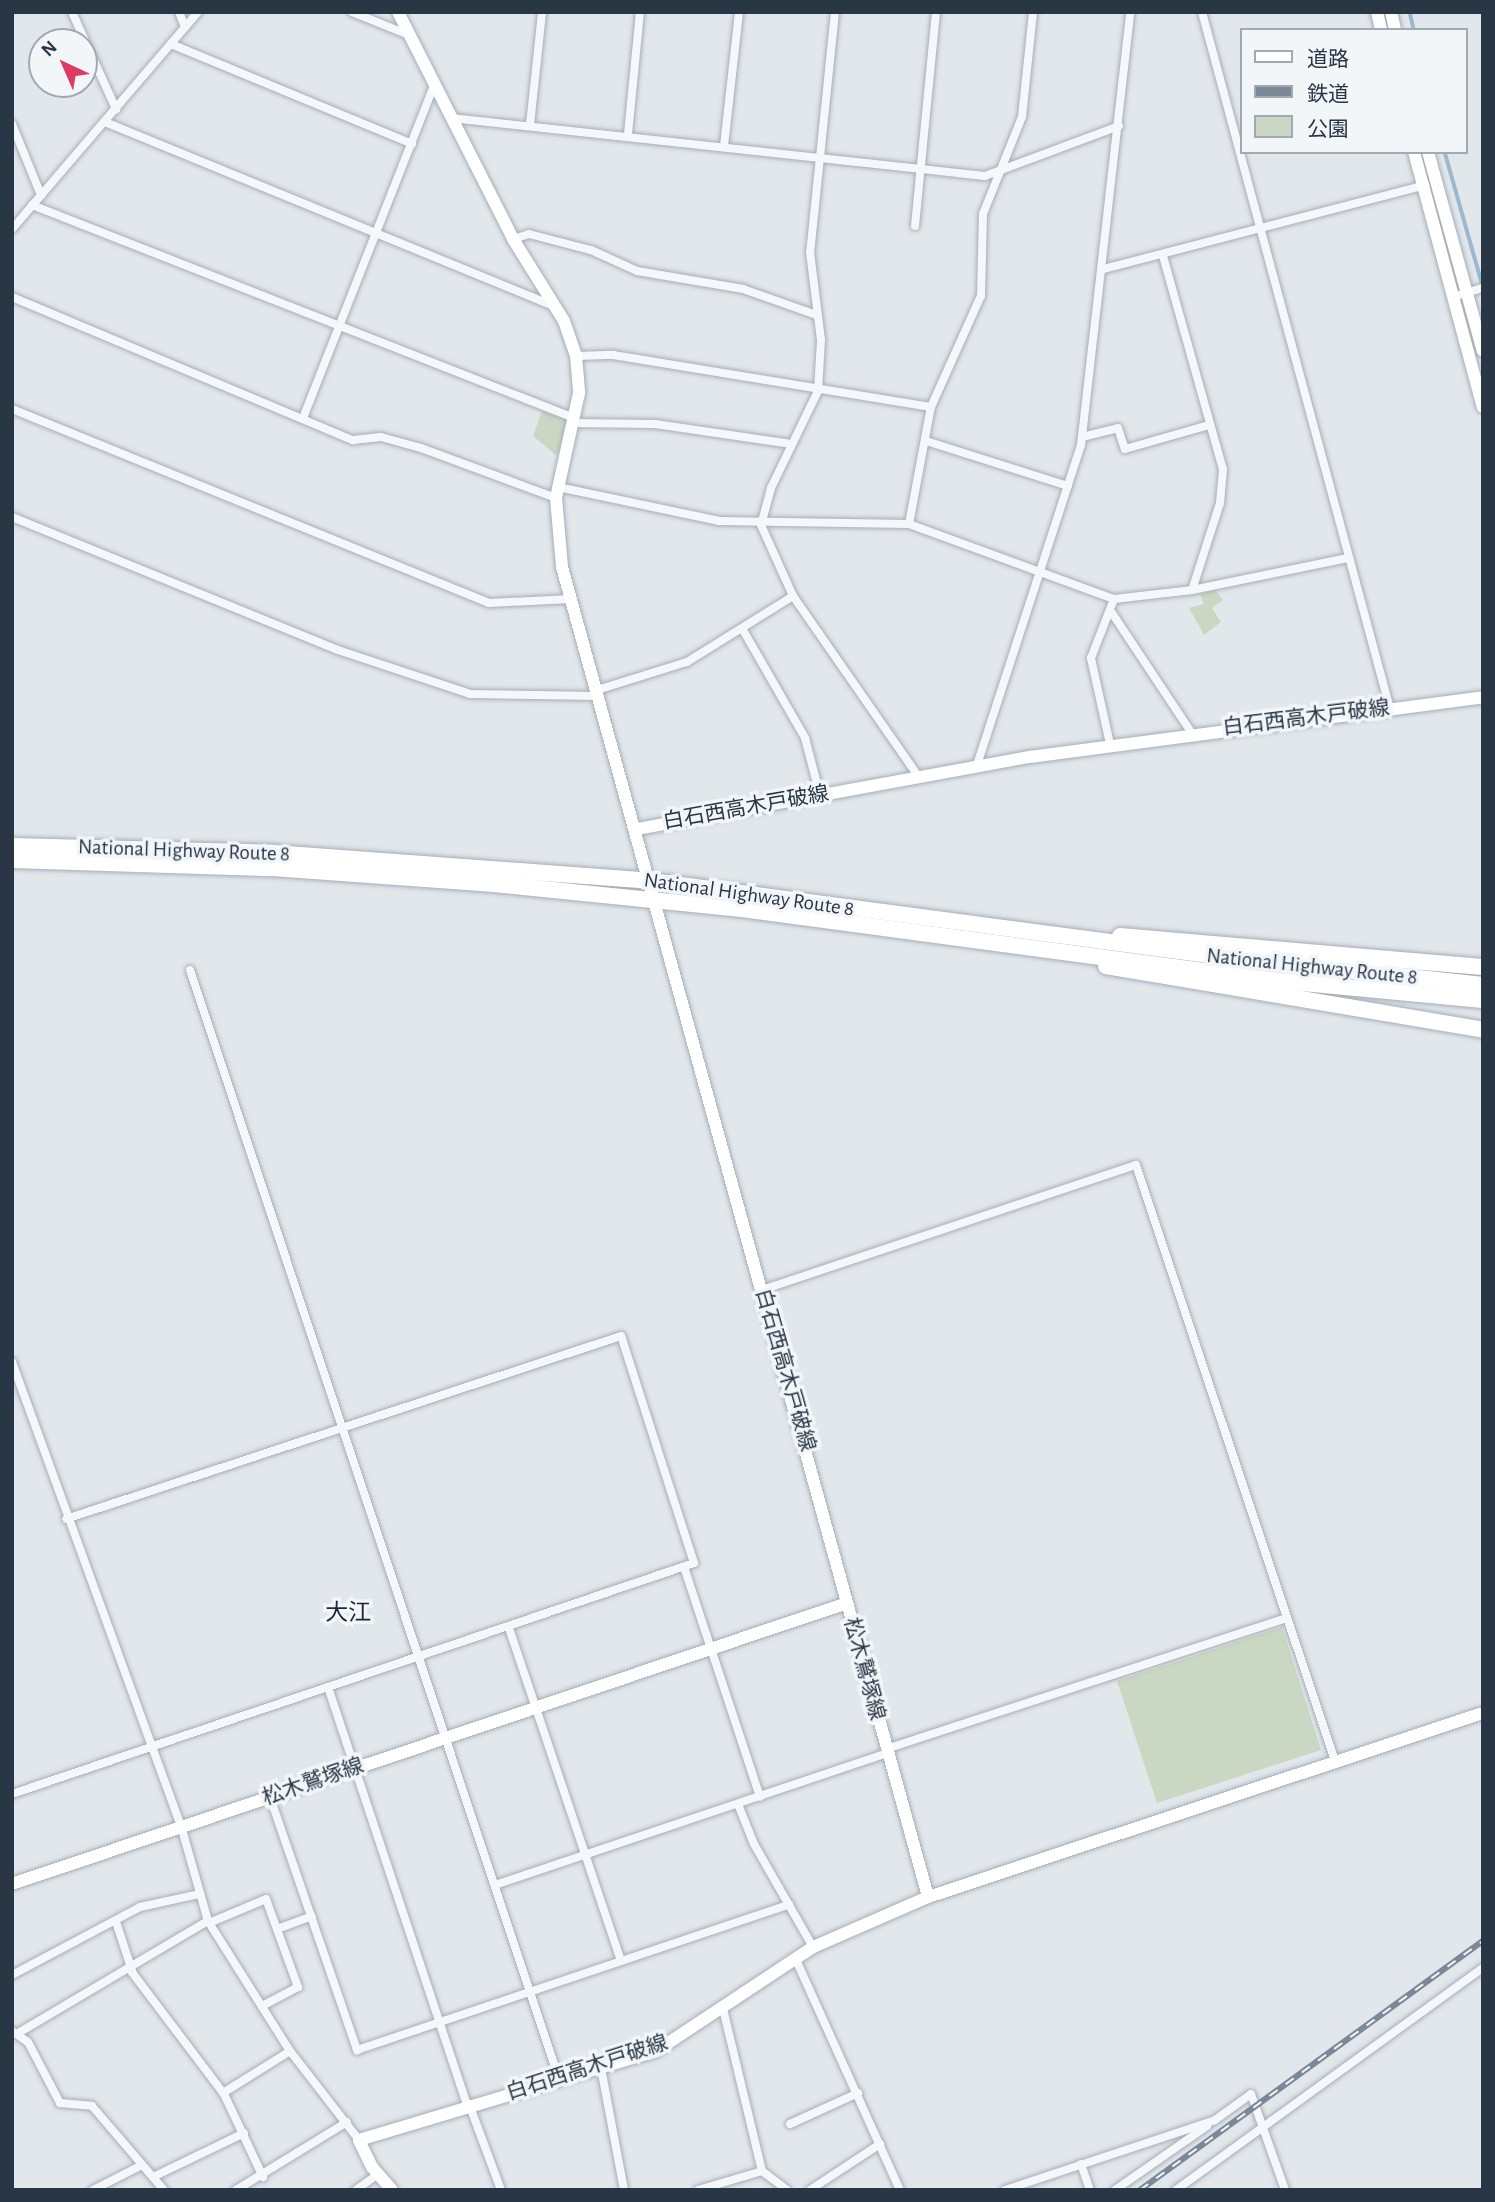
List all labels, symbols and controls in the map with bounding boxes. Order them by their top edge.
north arrow [28,28,98,98]
legend [1240,28,1467,154]
text: N [38,38,61,60]
text: 道路 [1307,49,1349,70]
text: 鉄道 [1307,84,1349,105]
text: 公園 [1307,119,1349,140]
street label: 白石西高木戸破線 [1221,695,1391,741]
street label: 白石西高木戸破線 [661,781,831,835]
street label: National Highway Route 8 [78,835,290,867]
street label: National Highway Route 8 [642,868,856,922]
street label: National Highway Route 8 [1205,943,1419,991]
street label: 白石西高木戸破線 [750,1286,820,1454]
district label: 大江 [325,1600,371,1628]
street label: 松木鷲塚線 [838,1615,890,1723]
street label: 松木鷲塚線 [259,1753,367,1811]
street label: 白石西高木戸破線 [503,2030,671,2106]

